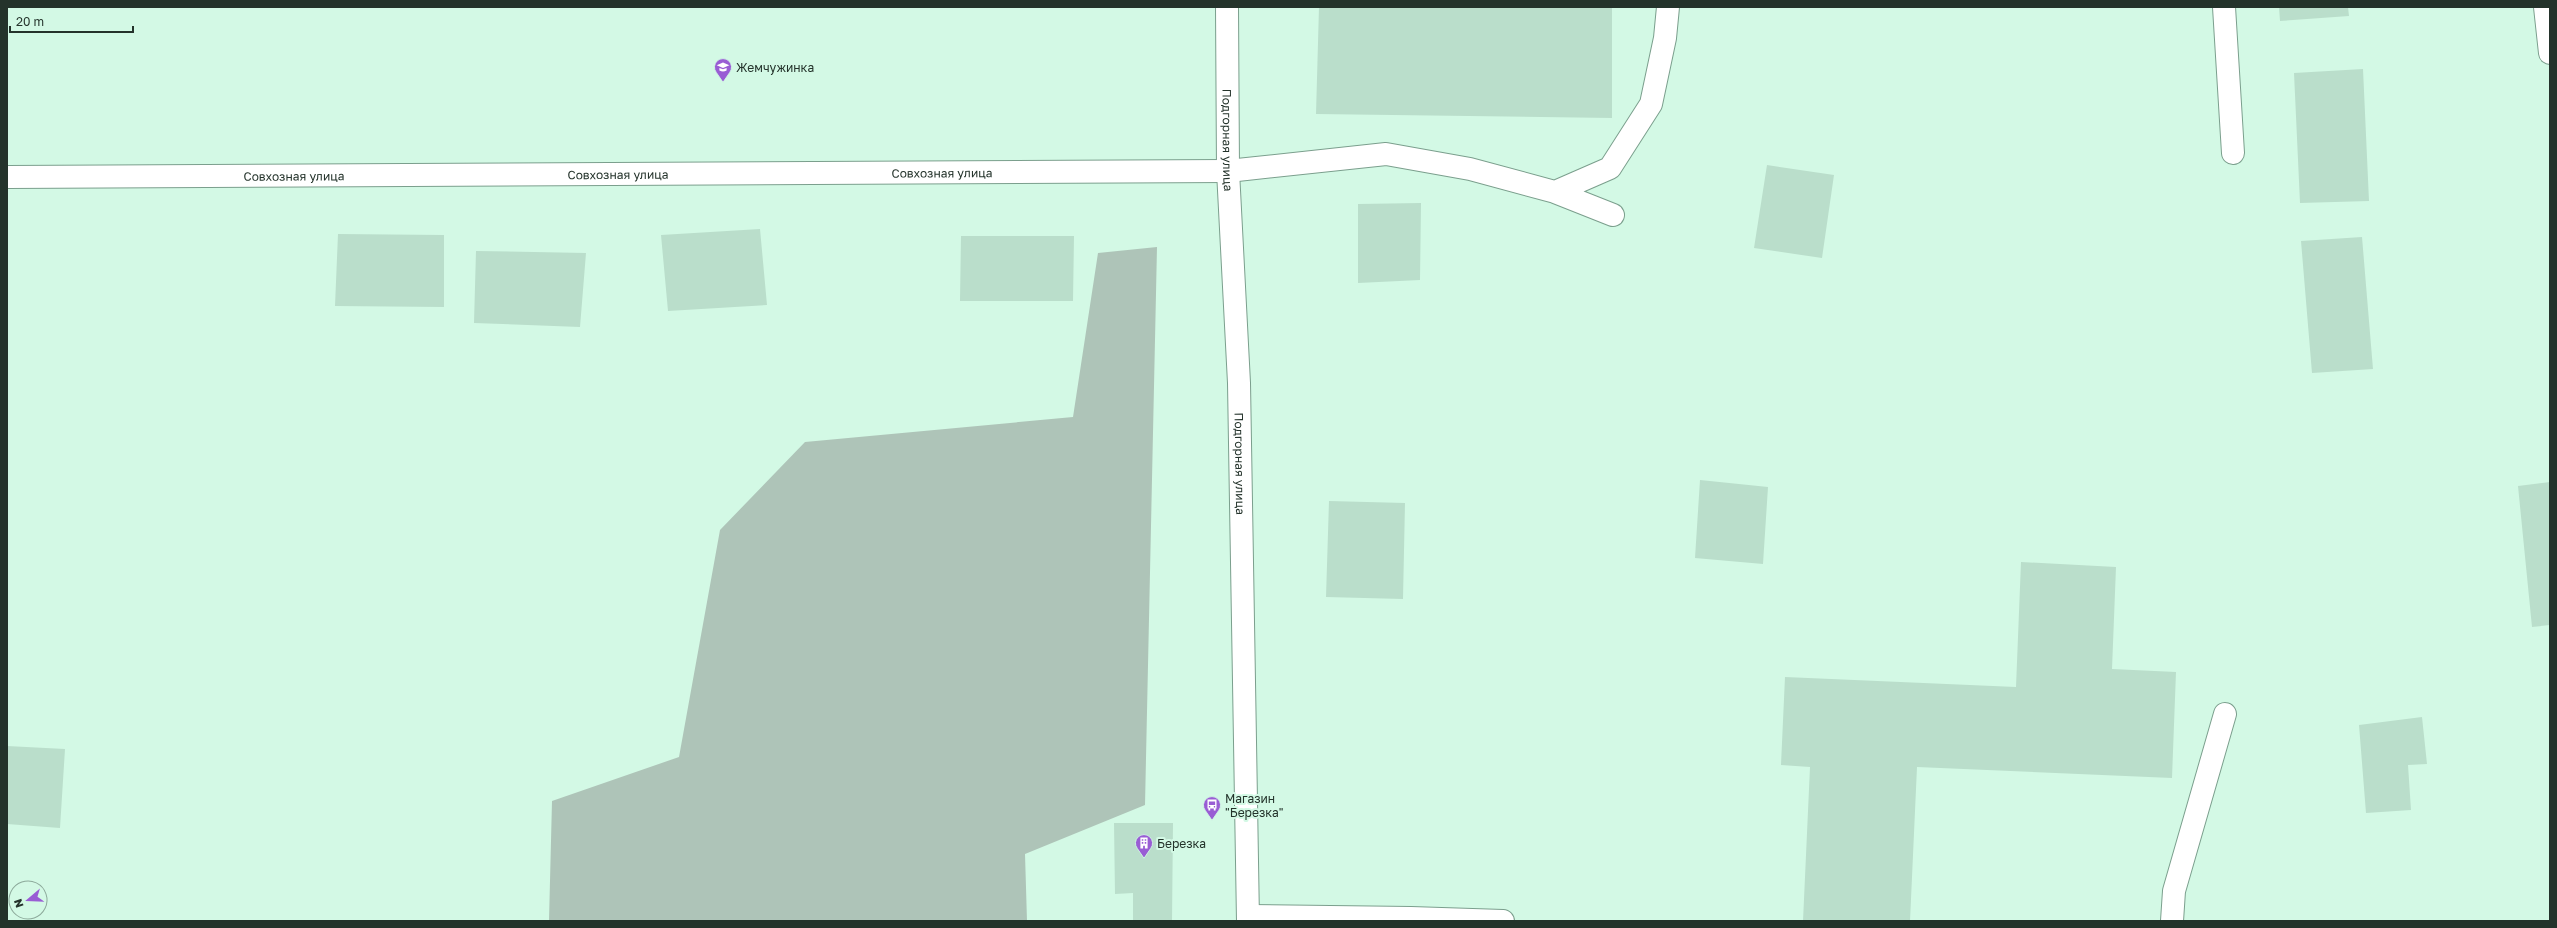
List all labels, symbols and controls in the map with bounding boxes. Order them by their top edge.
scale bar [10,8,133,34]
text: 20 m [16,14,44,29]
school or university icon: Жемчужинка [713,57,733,82]
place label: Жемчужинка [736,60,814,75]
street label: Подгорная улица [1220,89,1237,192]
street label: Совхозная улица [891,165,993,180]
street label: Совхозная улица [567,166,669,182]
street label: Совхозная улица [243,168,345,183]
street label: Подгорная улица [1232,412,1249,515]
place label: Магазин "Березка" [1225,791,1283,820]
bus stop icon: Магазин "Березка" [1202,795,1222,820]
building icon: Березка [1134,833,1154,858]
place label: Березка [1157,836,1206,851]
north arrow [8,880,48,920]
text: N [11,897,26,909]

